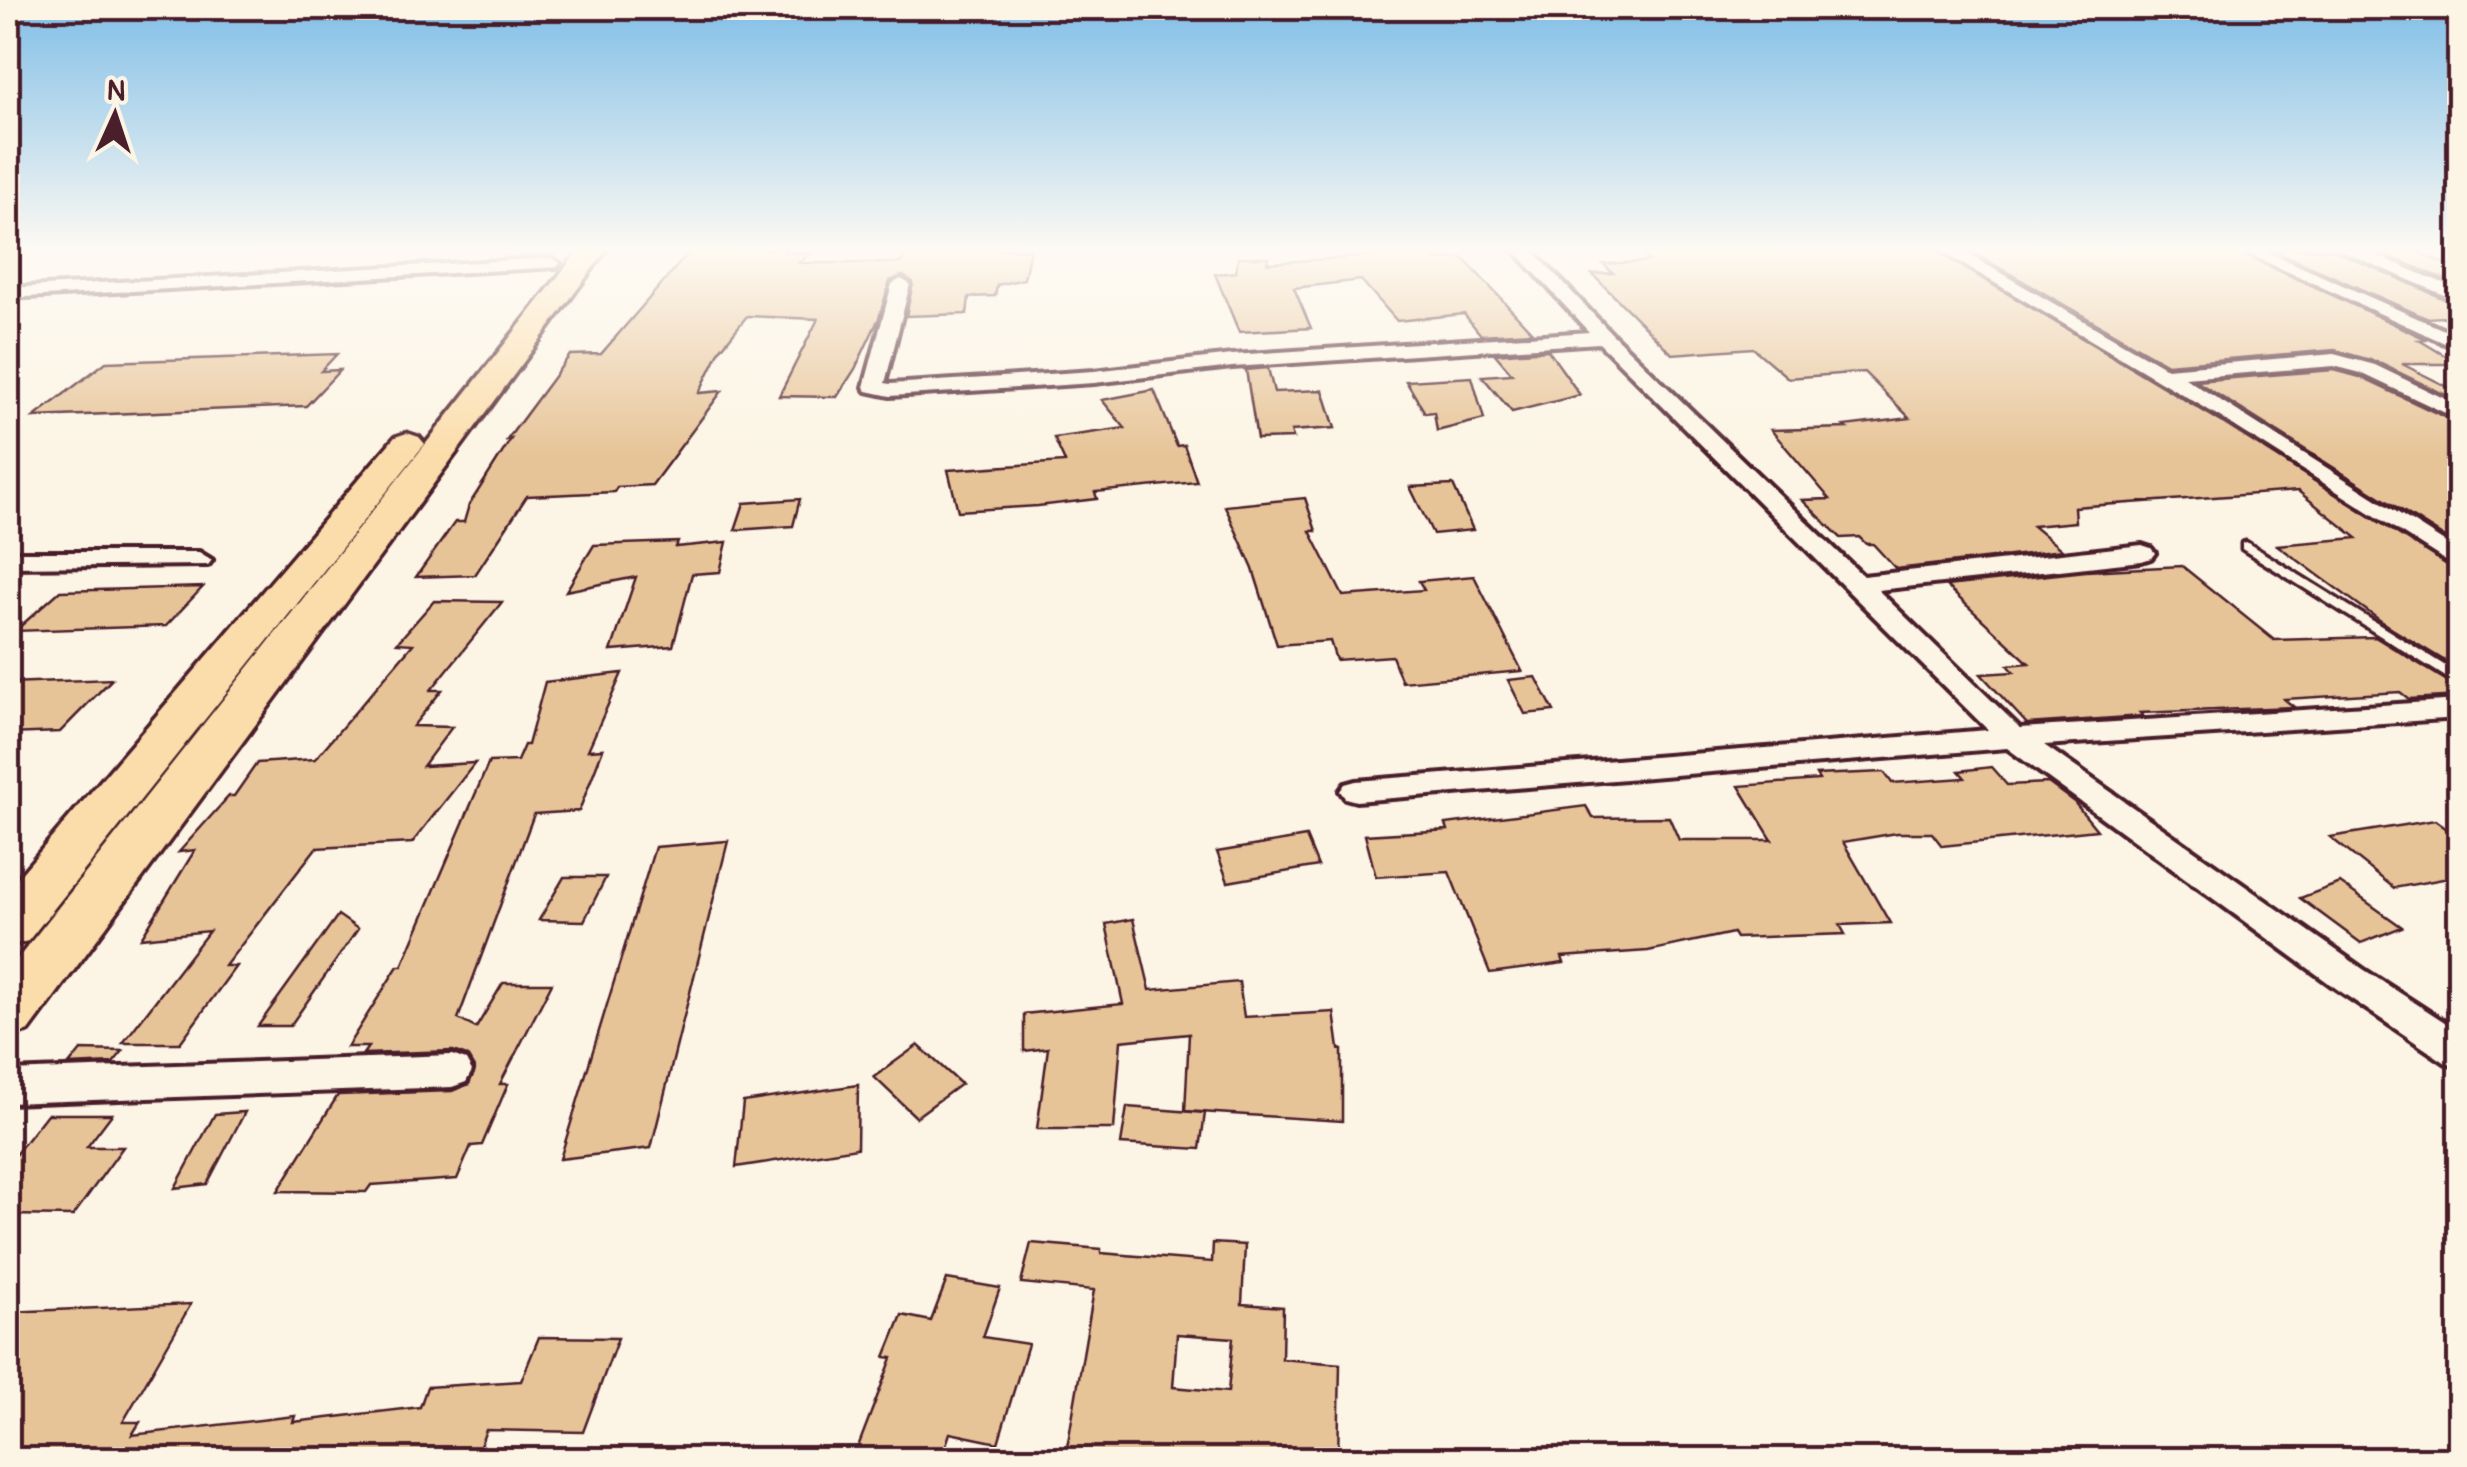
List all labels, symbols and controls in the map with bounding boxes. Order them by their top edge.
north arrow [65,65,165,165]
text: N [106,74,127,110]

